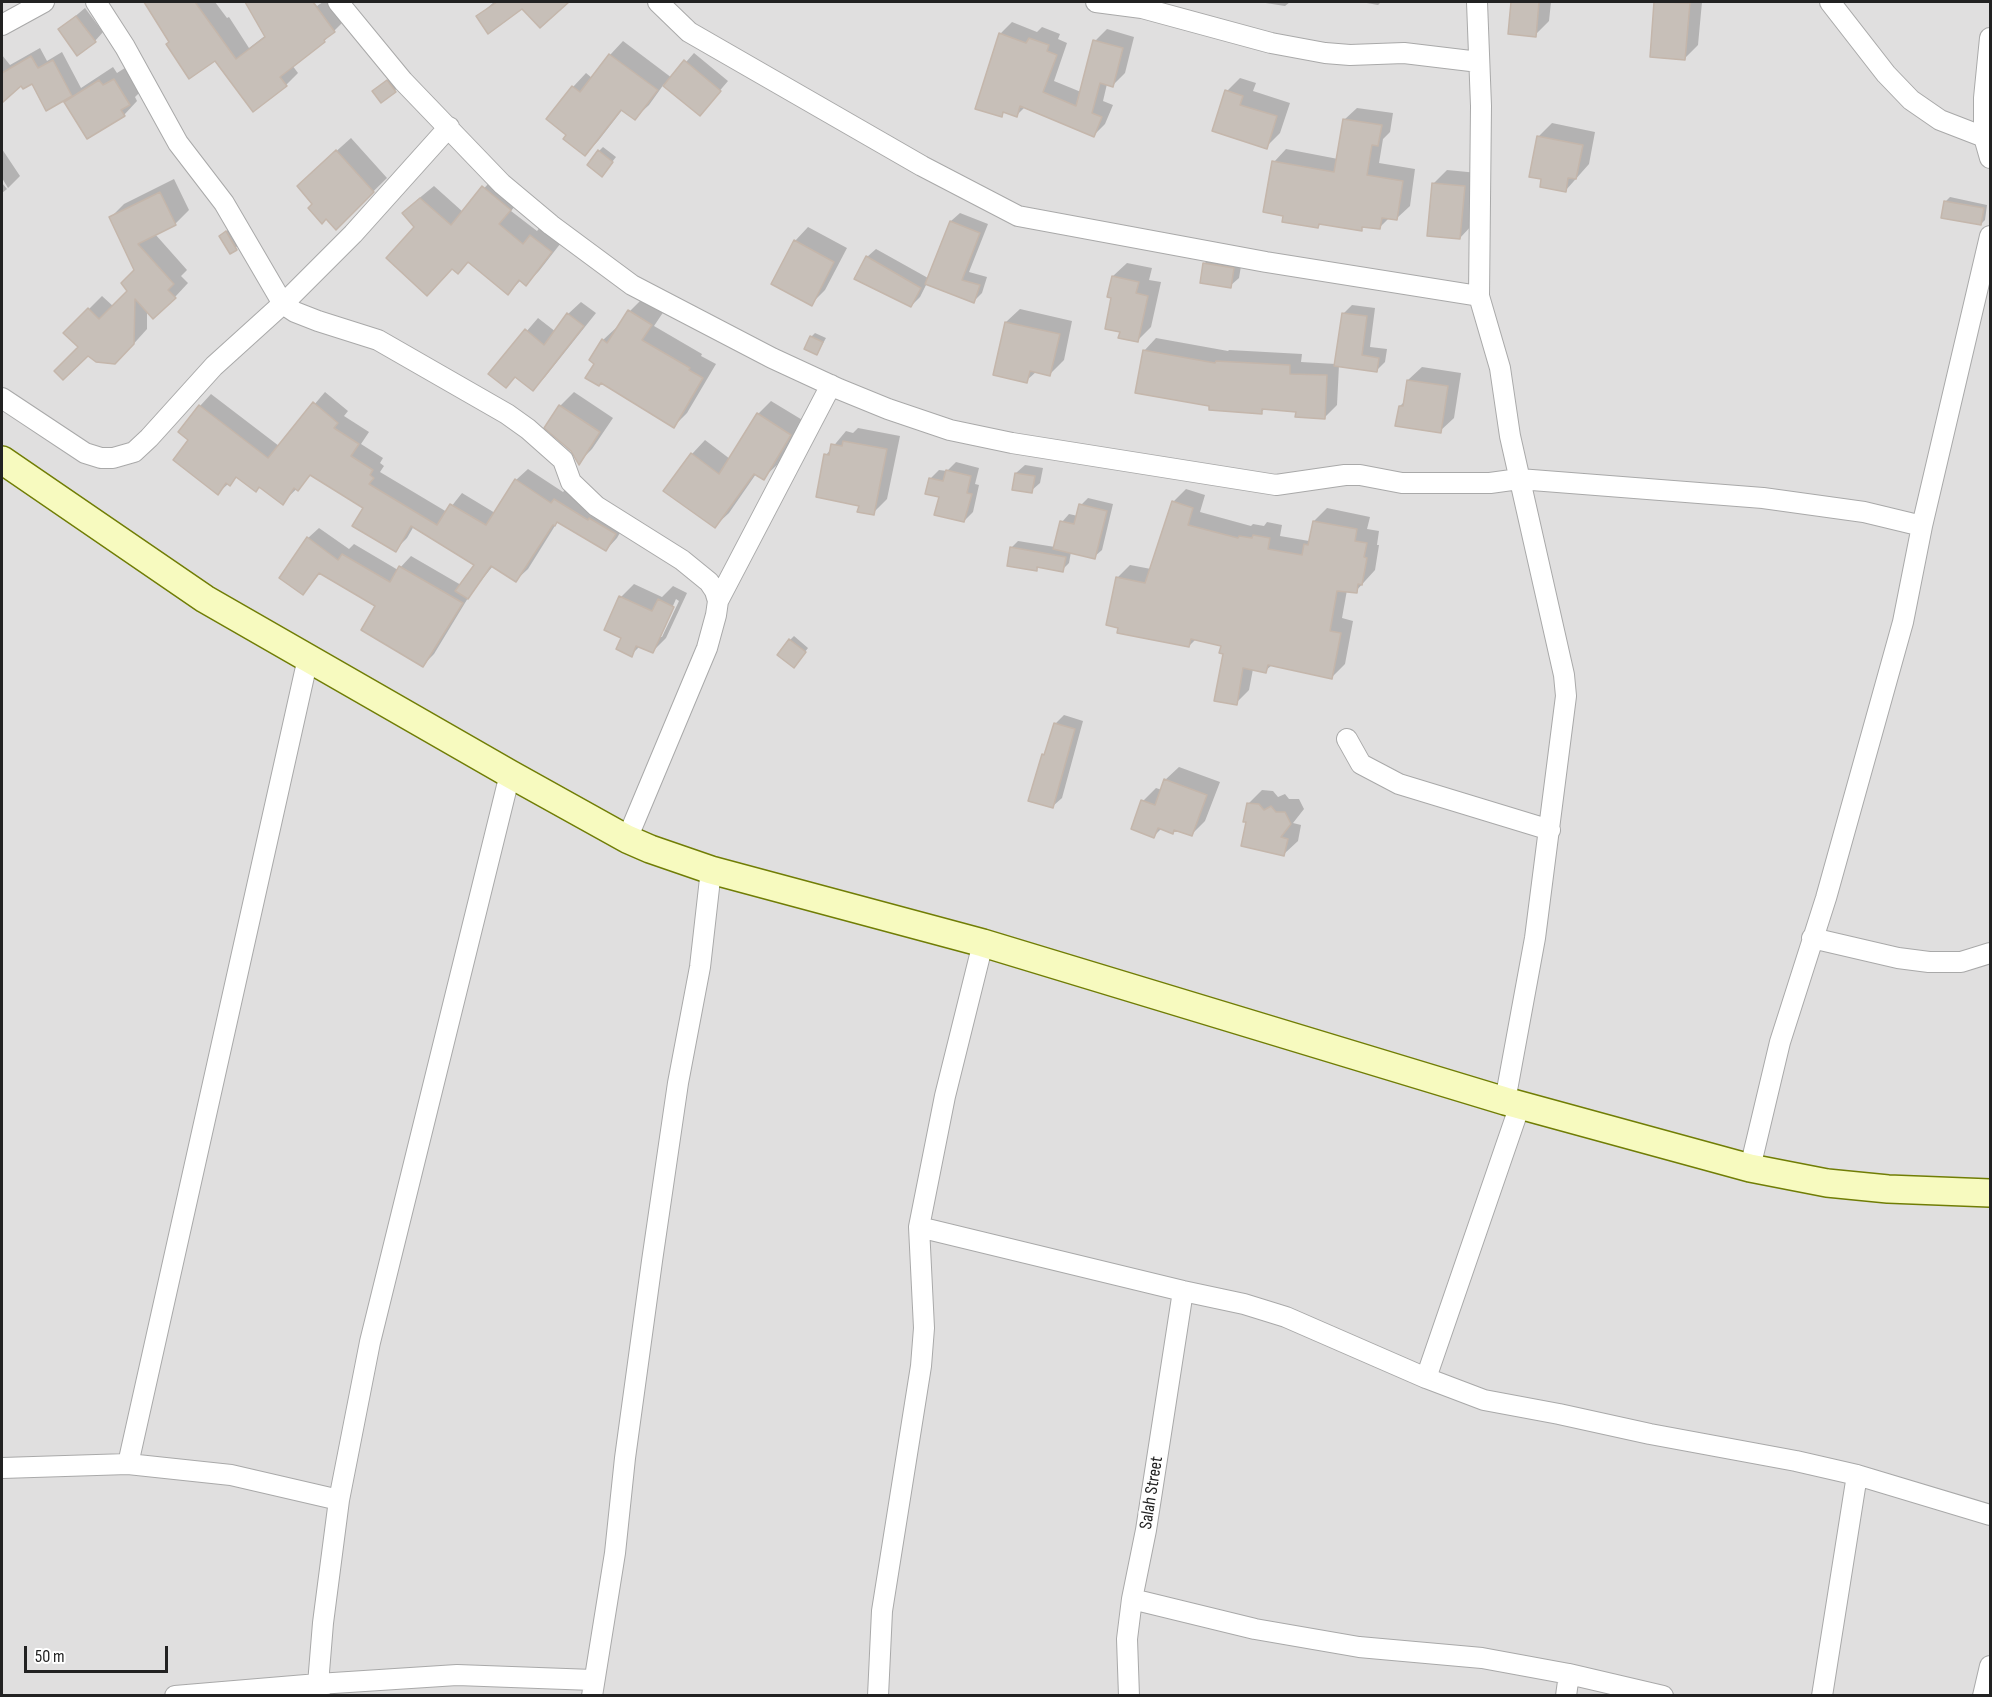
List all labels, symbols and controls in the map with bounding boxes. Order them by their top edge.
street label: Salah Street [1136,1455,1168,1531]
scale bar [27,1634,171,1672]
text: 50 m [35,1646,65,1667]

